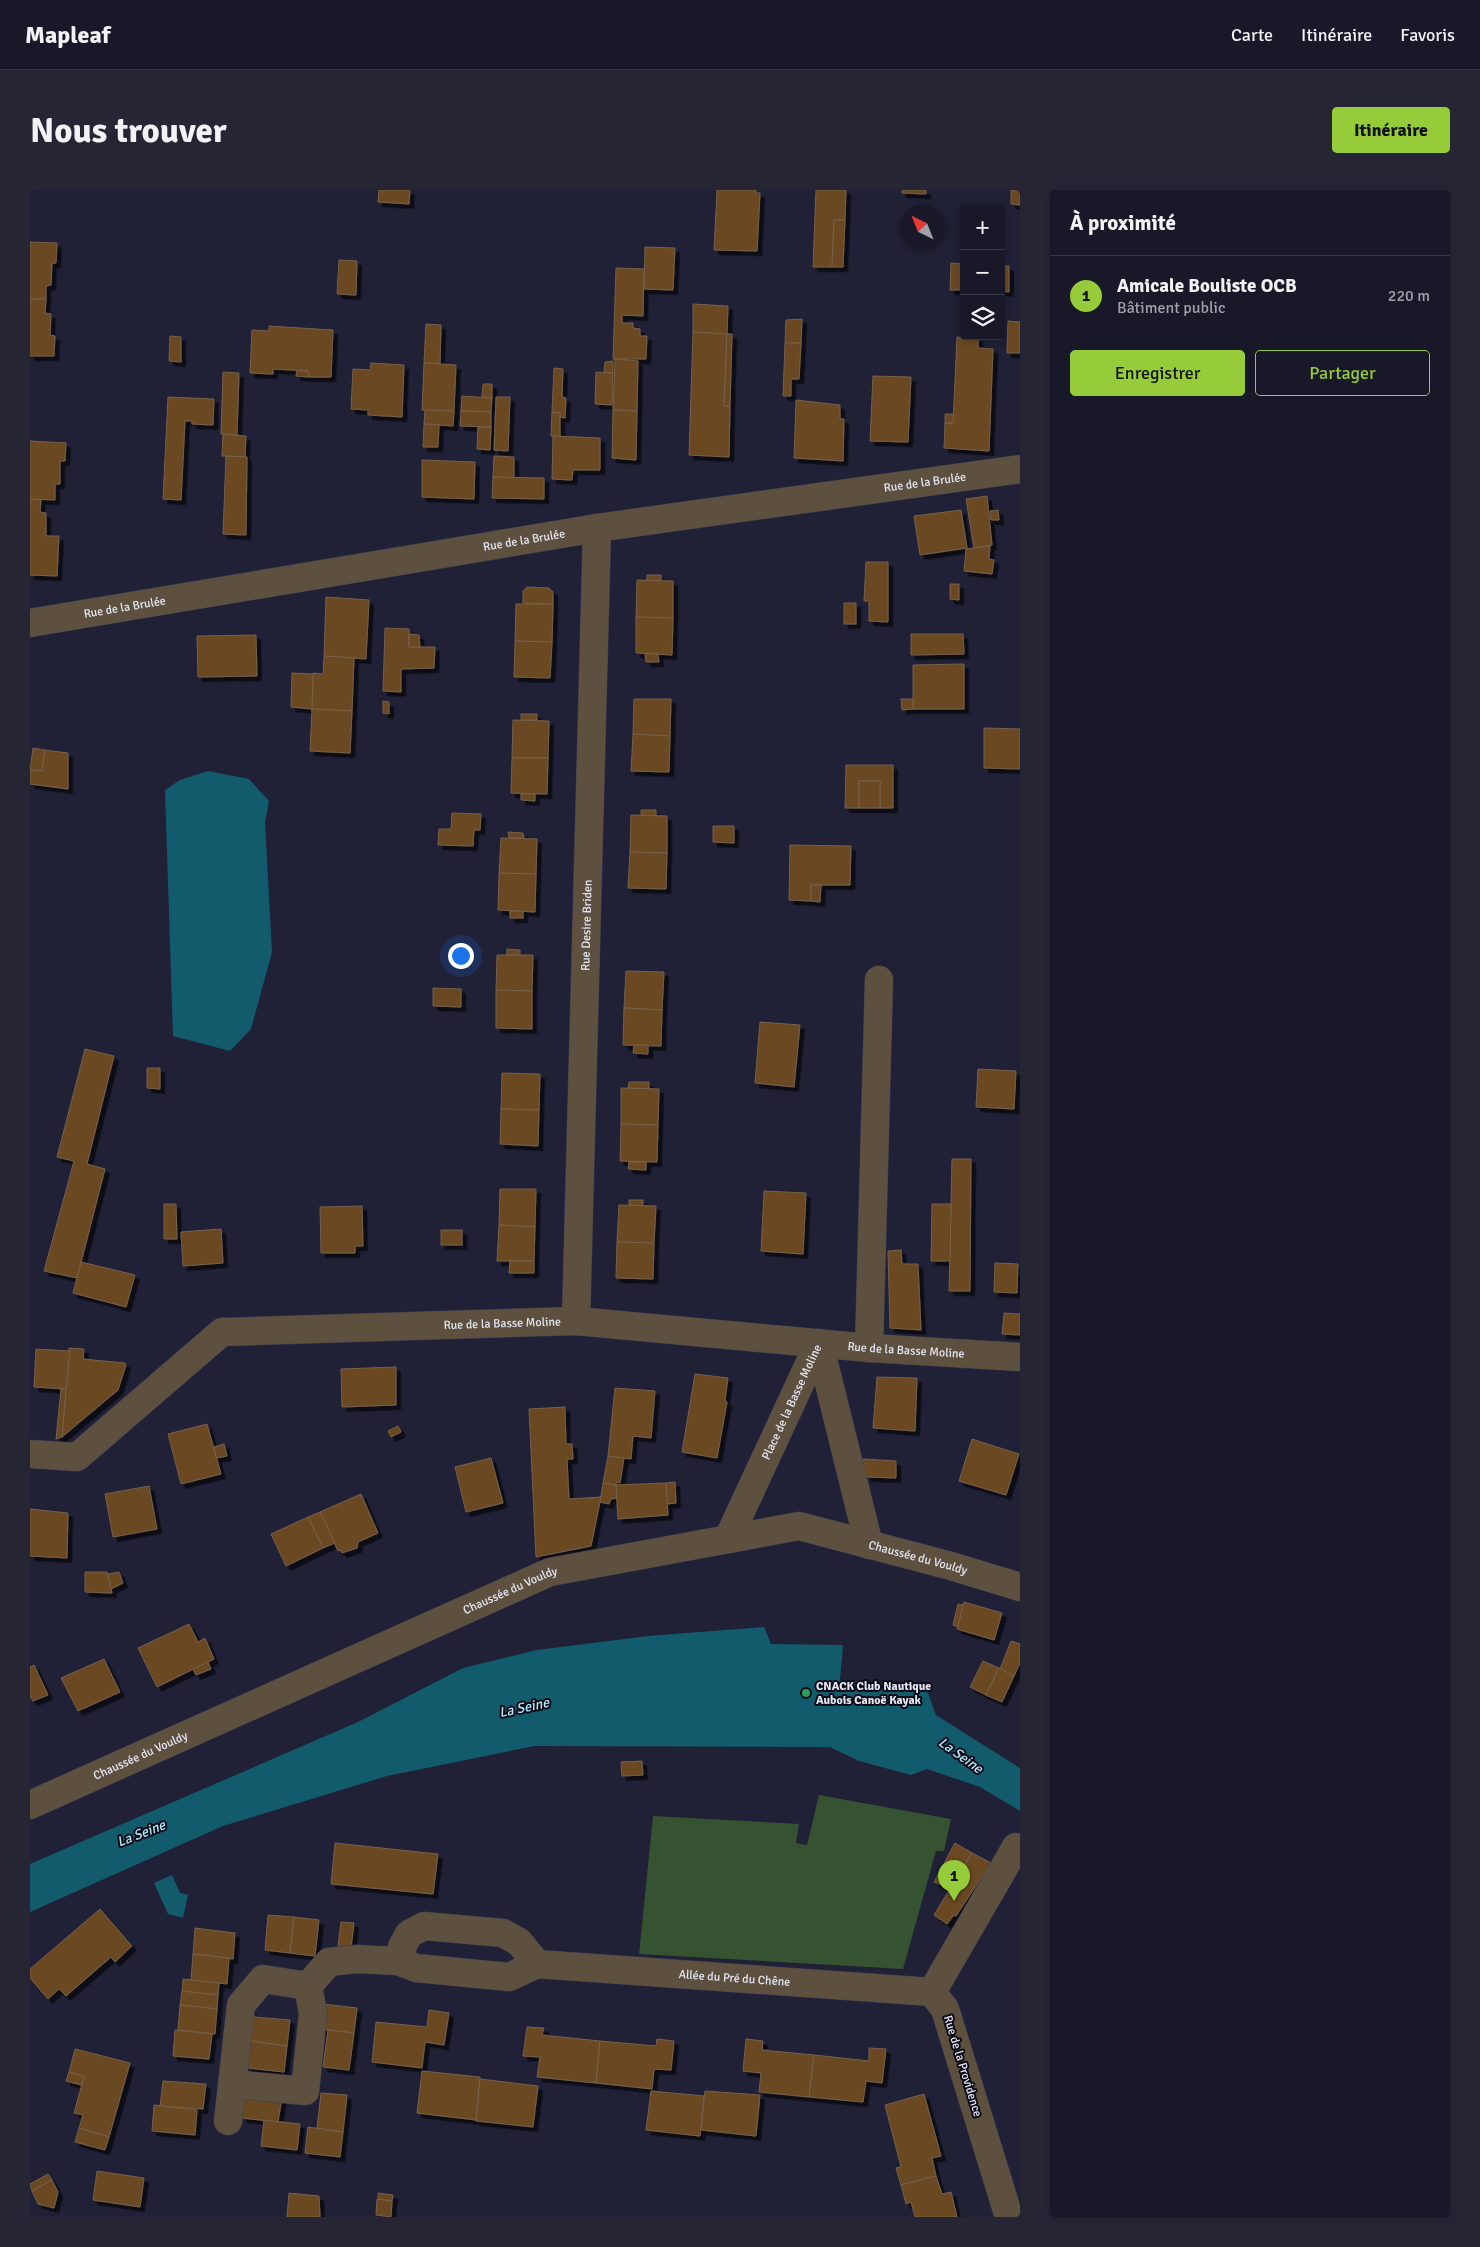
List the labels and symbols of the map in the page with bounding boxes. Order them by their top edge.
north arrow [900,205,945,250]
street label: Rue de la Brulée [883,470,967,496]
street label: Rue de la Brulée [482,526,566,555]
street label: Rue de la Brulée [83,593,167,622]
street label: Rue Desire Briden [578,879,596,971]
your location [448,943,474,969]
street label: Rue de la Basse Moline [444,1314,561,1333]
street label: Rue de la Basse Moline [847,1339,965,1362]
street label: Place de la Basse Moline [759,1342,825,1462]
street label: Chaussée du Vouldy [867,1538,969,1579]
street label: Chaussée du Vouldy [461,1564,559,1618]
place label: CNACK Club Nautique Aubois Canoë Kayak [816,1679,931,1708]
marker: CNACK Club Nautique Aubois Canoë Kayak [800,1687,812,1699]
water label: La Seine [498,1694,552,1721]
street label: Chaussée du Vouldy [91,1728,191,1784]
water label: La Seine [935,1734,987,1778]
water label: La Seine [115,1816,169,1850]
pin: 1 [938,1860,970,1901]
street label: Allée du Pré du Chêne [678,1967,791,1990]
street label: Rue de la Providence [940,2014,985,2119]

